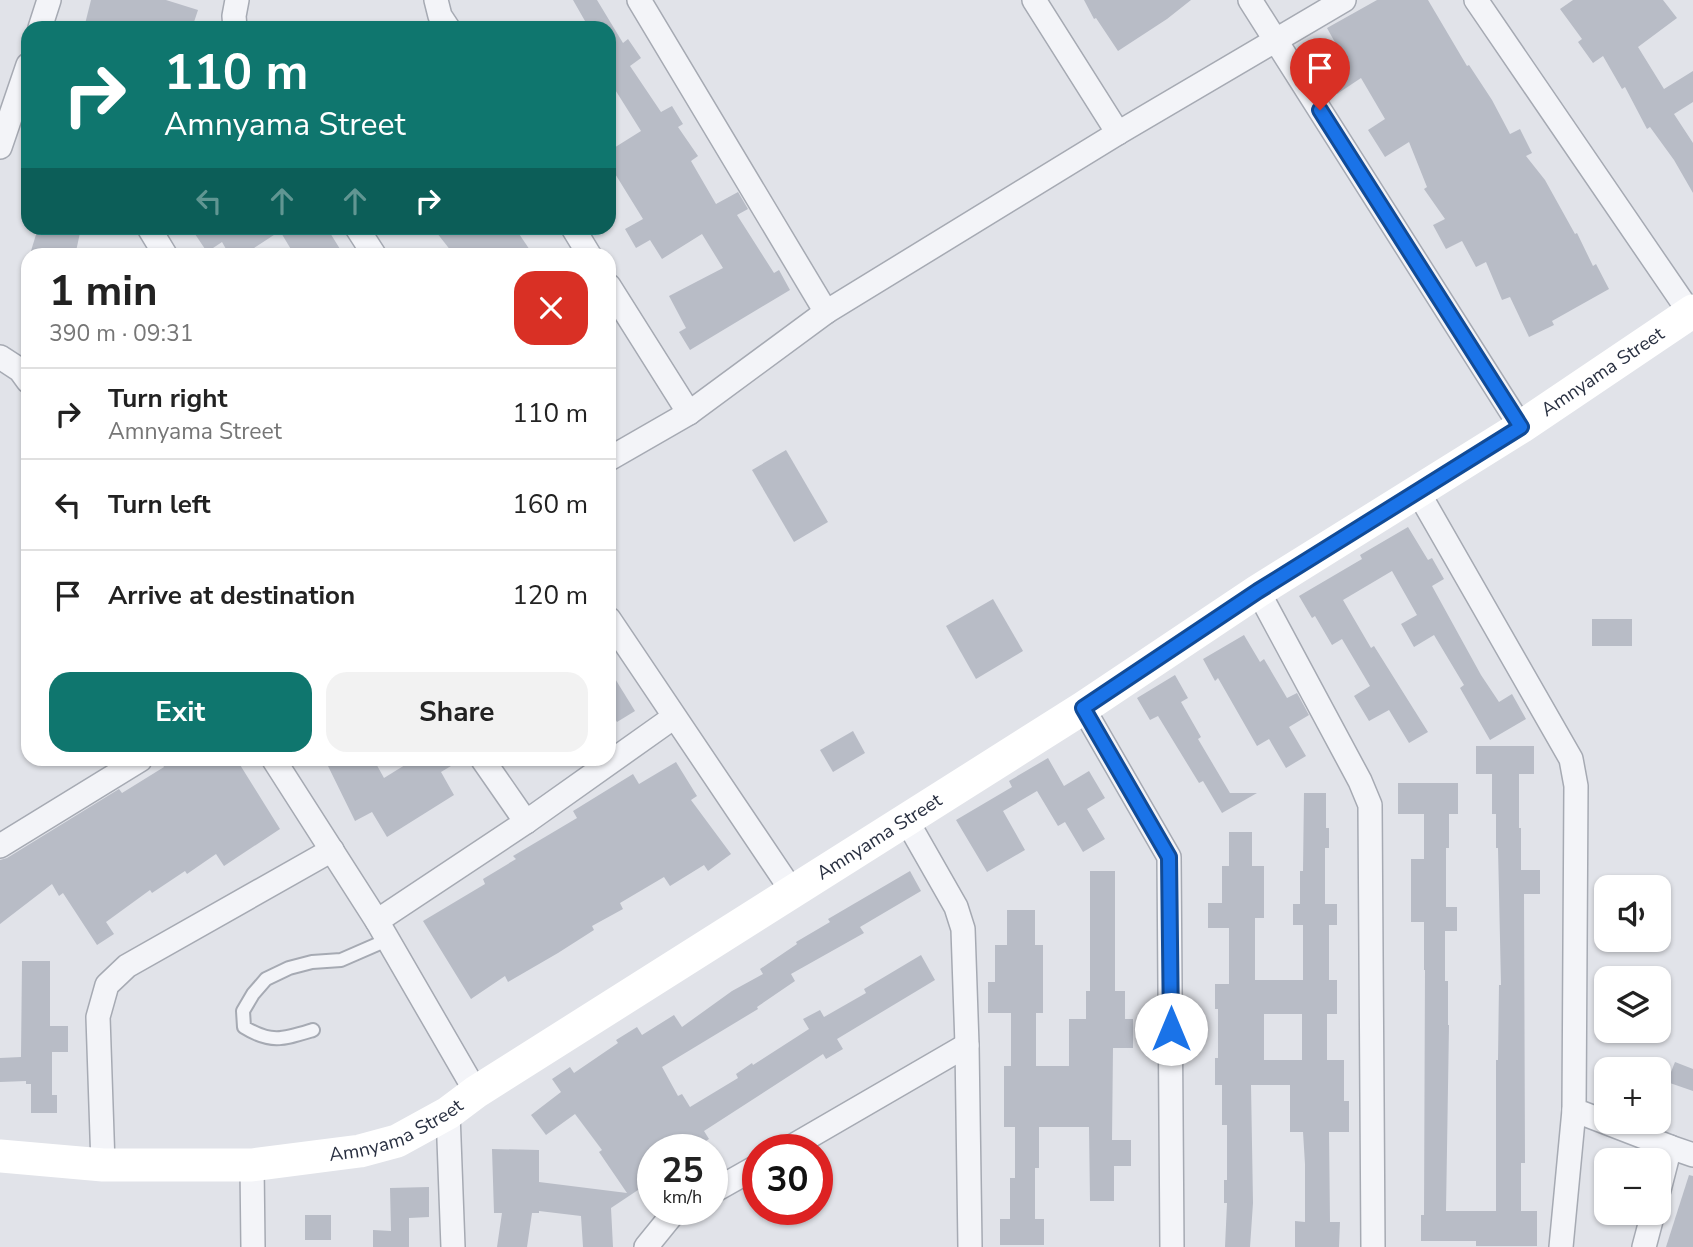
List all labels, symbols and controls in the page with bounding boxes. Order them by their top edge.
pin [1290,38,1350,110]
text: 110 m [164,39,308,106]
icon: right [49,49,140,140]
icon: arrive [1301,49,1339,87]
text: Amnyama Street [164,103,406,146]
icon: left [190,182,228,220]
icon: ahead [263,182,301,220]
icon: ahead [336,182,374,220]
icon: right [409,182,447,220]
text: 1 min [49,263,158,320]
button: close [514,271,588,345]
text: 390 m · 09:31 [49,318,194,349]
street label: Amnyama Street [1536,321,1670,423]
text: Turn right [108,381,227,416]
icon: right [49,395,87,433]
text: 110 m [512,396,588,431]
text: Amnyama Street [108,416,282,447]
icon: left [49,486,87,524]
text: Turn left [108,487,211,522]
text: 160 m [512,487,588,522]
icon: arrive [49,577,87,615]
text: Arrive at destination [108,578,355,613]
text: 120 m [512,578,588,613]
button: Exit [49,672,312,752]
button: Share [326,672,588,752]
street label: Amnyama Street [812,787,947,886]
map controls [1594,875,1671,1225]
button: sound [1594,875,1671,952]
button: layers [1594,966,1671,1043]
position arrow [1134,992,1208,1066]
button: + [1594,1057,1671,1134]
street label: Amnyama Street [327,1093,469,1168]
speed limit sign: 30 [742,1134,833,1225]
text: 25 [661,1147,704,1194]
button: − [1594,1148,1671,1225]
text: km/h [663,1185,702,1209]

